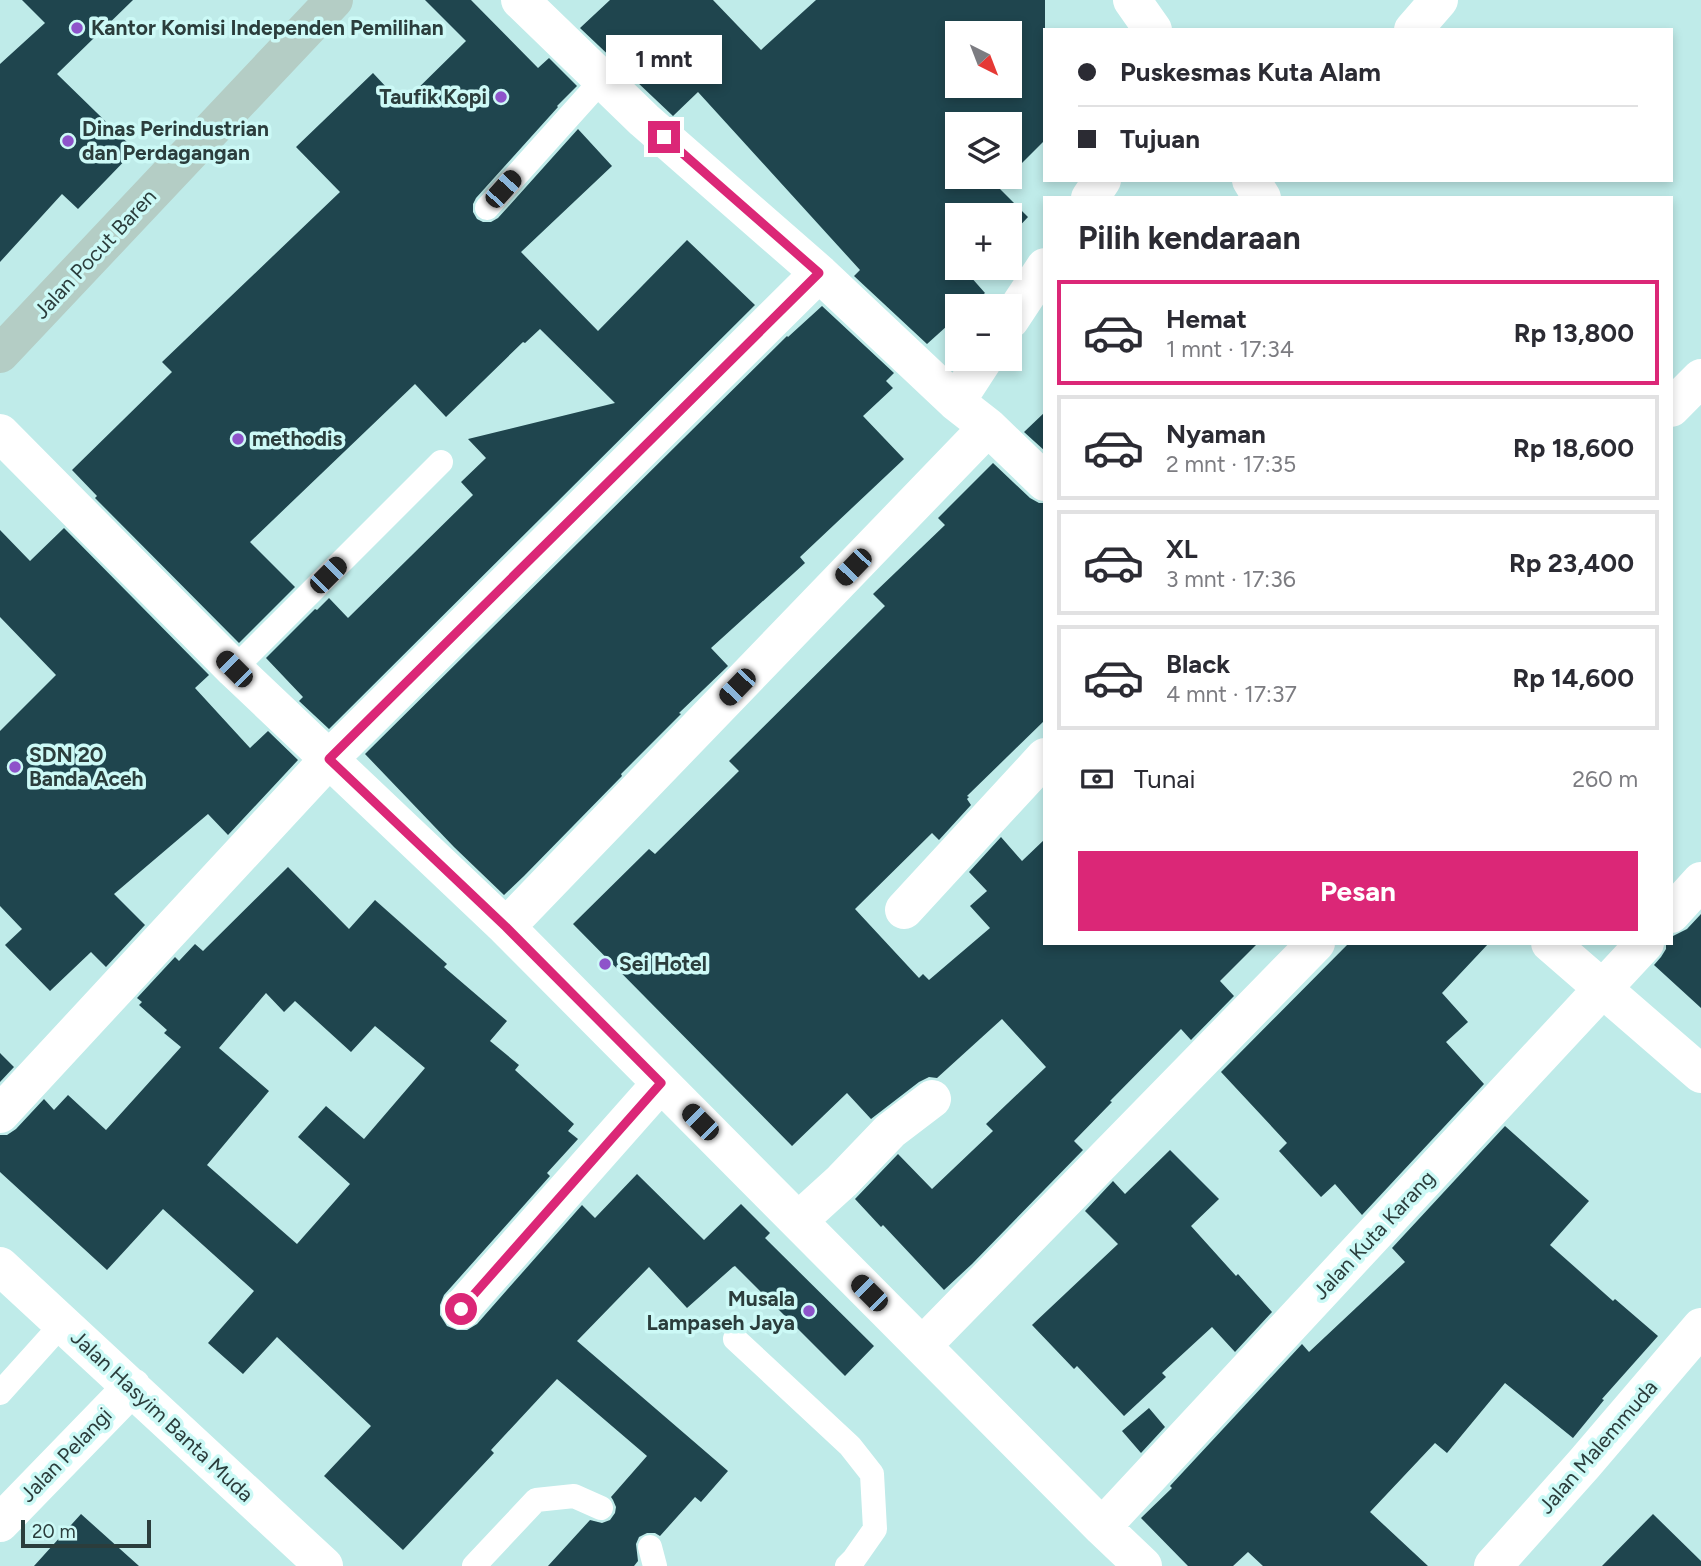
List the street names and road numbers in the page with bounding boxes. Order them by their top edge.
street label: Jalan Pocut Baren [28,184,161,324]
street label: Jalan Kuta Karang [1307,1165,1440,1304]
street label: Jalan Hasyim Banta Muda [66,1324,259,1507]
street label: Jalan Malemmuda [1533,1375,1662,1519]
street label: Jalan Pelangi [14,1402,117,1507]

